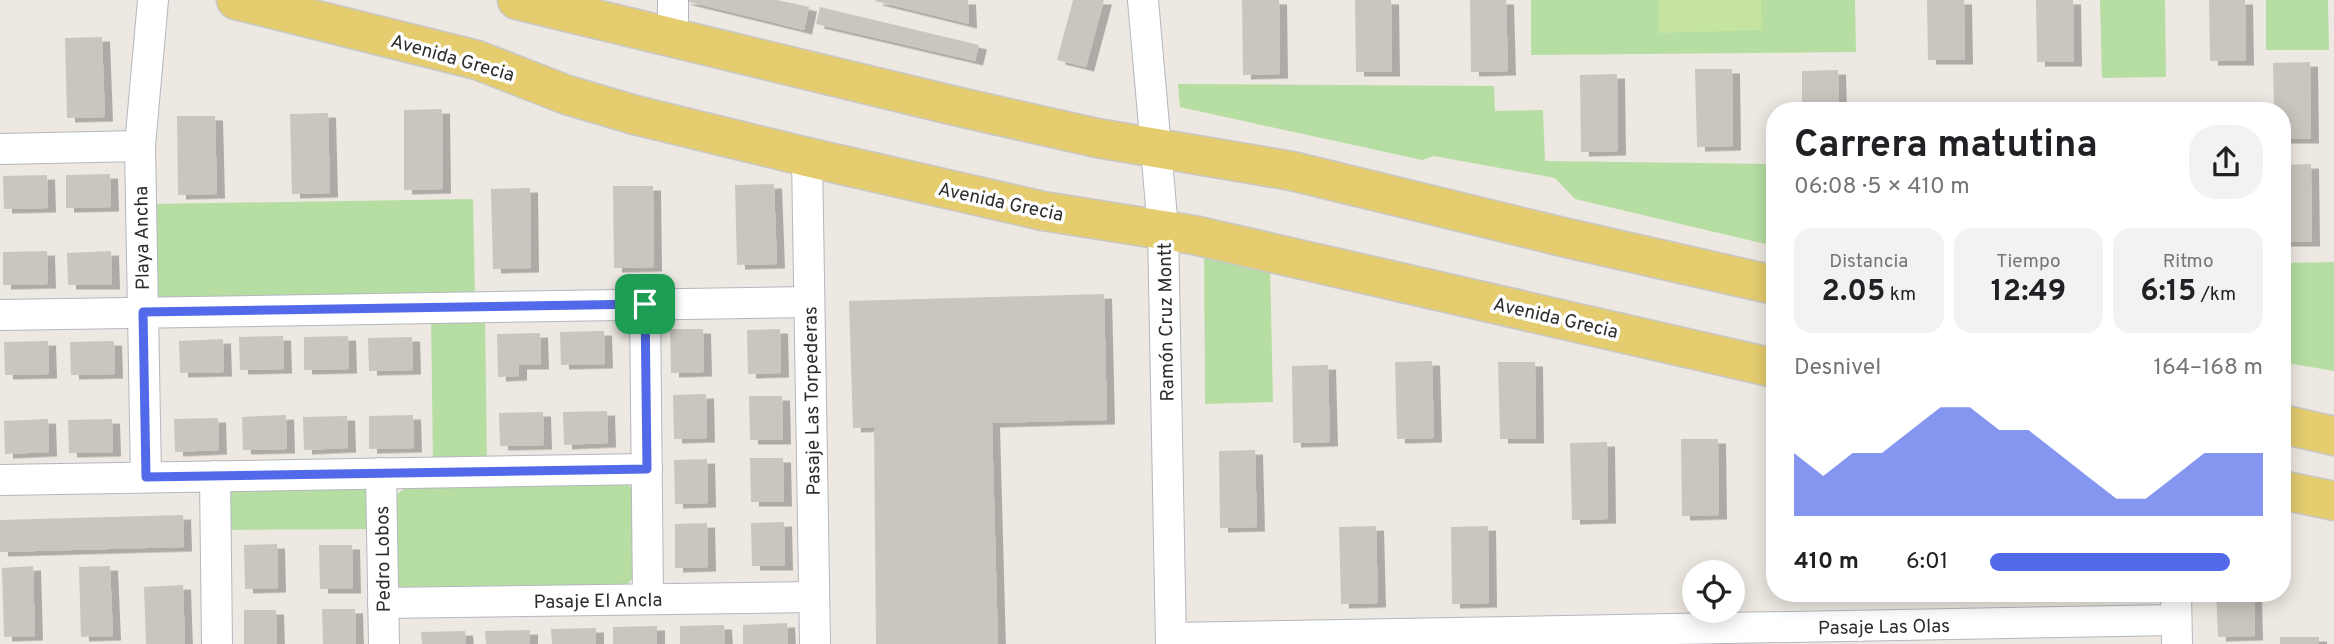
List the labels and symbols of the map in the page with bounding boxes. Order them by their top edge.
street label: Avenida Grecia [388,30,517,88]
street label: Avenida Grecia [936,178,1065,228]
street label: Playa Ancha [130,186,156,290]
street label: Ramón Cruz Montt [1154,242,1180,402]
pin [615,274,675,334]
street label: Avenida Grecia [1491,293,1620,345]
street label: Pasaje Las Torpederas [799,306,827,496]
street label: Pedro Lobos [371,505,397,613]
street label: Pasaje El Ancla [533,589,663,615]
street label: Pasaje Las Olas [1818,615,1950,641]

